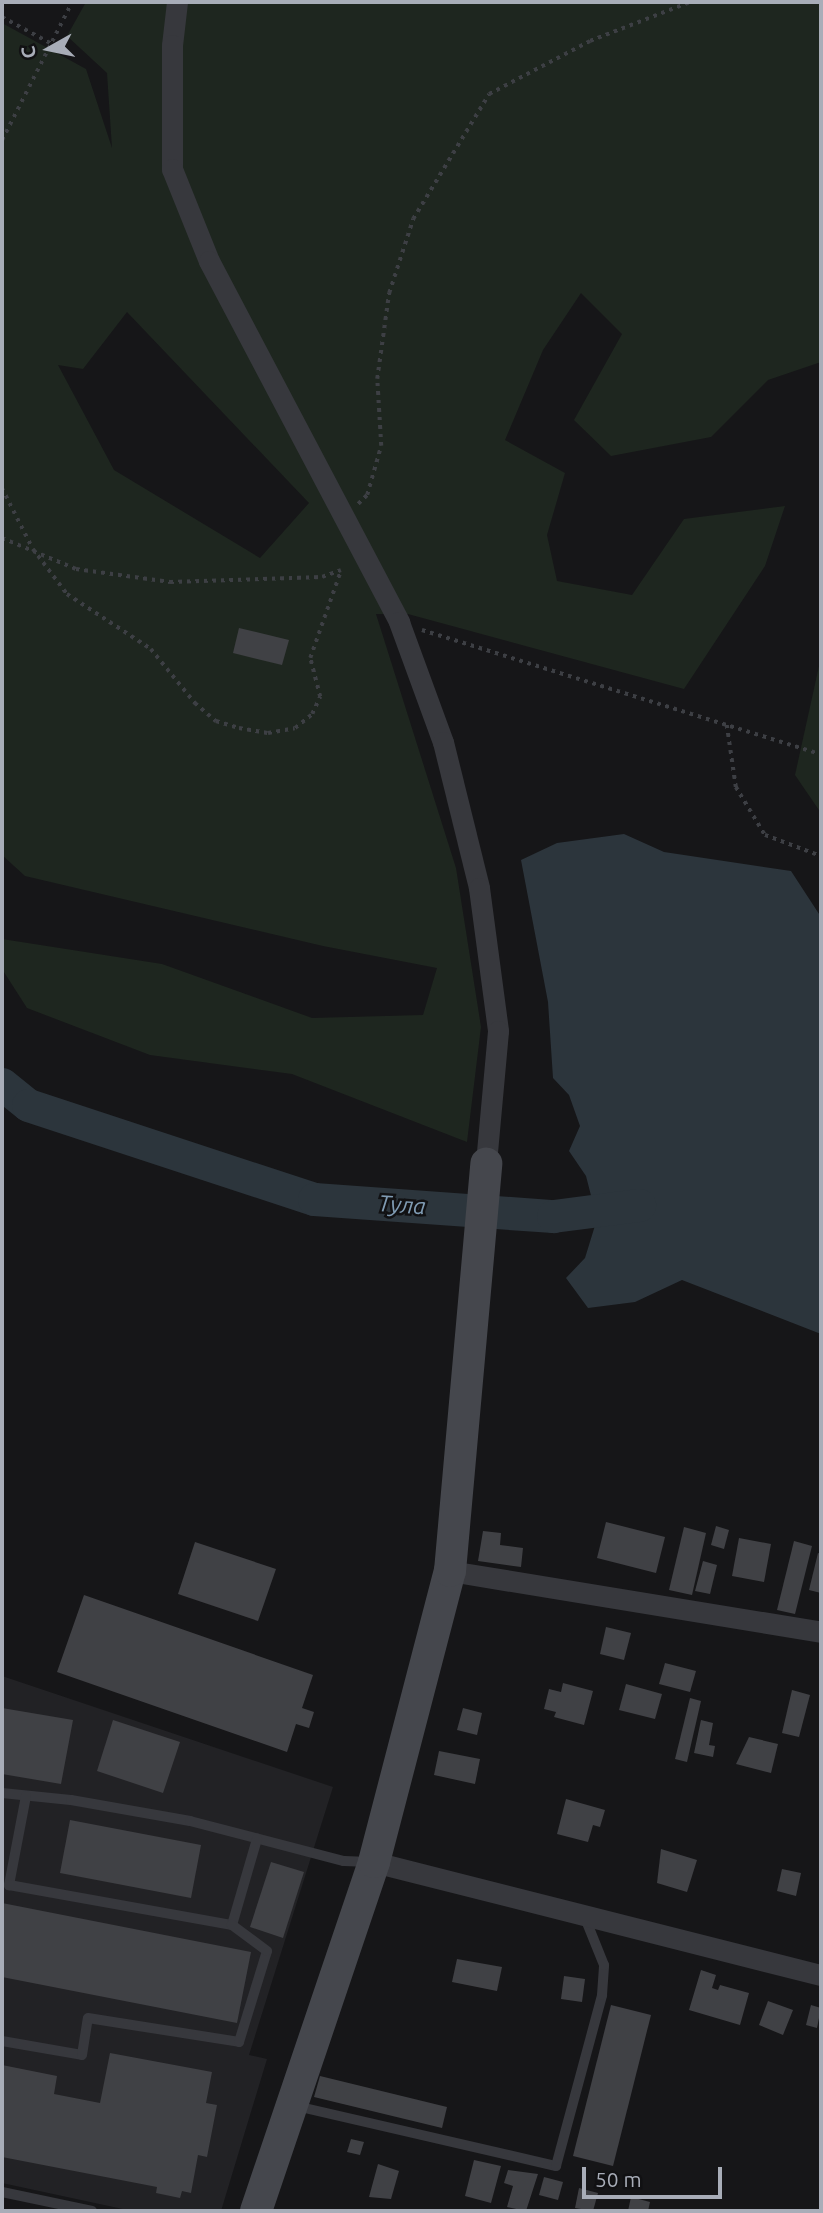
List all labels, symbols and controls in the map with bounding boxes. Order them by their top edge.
north arrow [14,14,84,84]
text: С [16,45,40,60]
water label: Тула [377,1190,427,1220]
scale bar [585,2154,725,2198]
text: 50 m [595,2167,642,2191]

